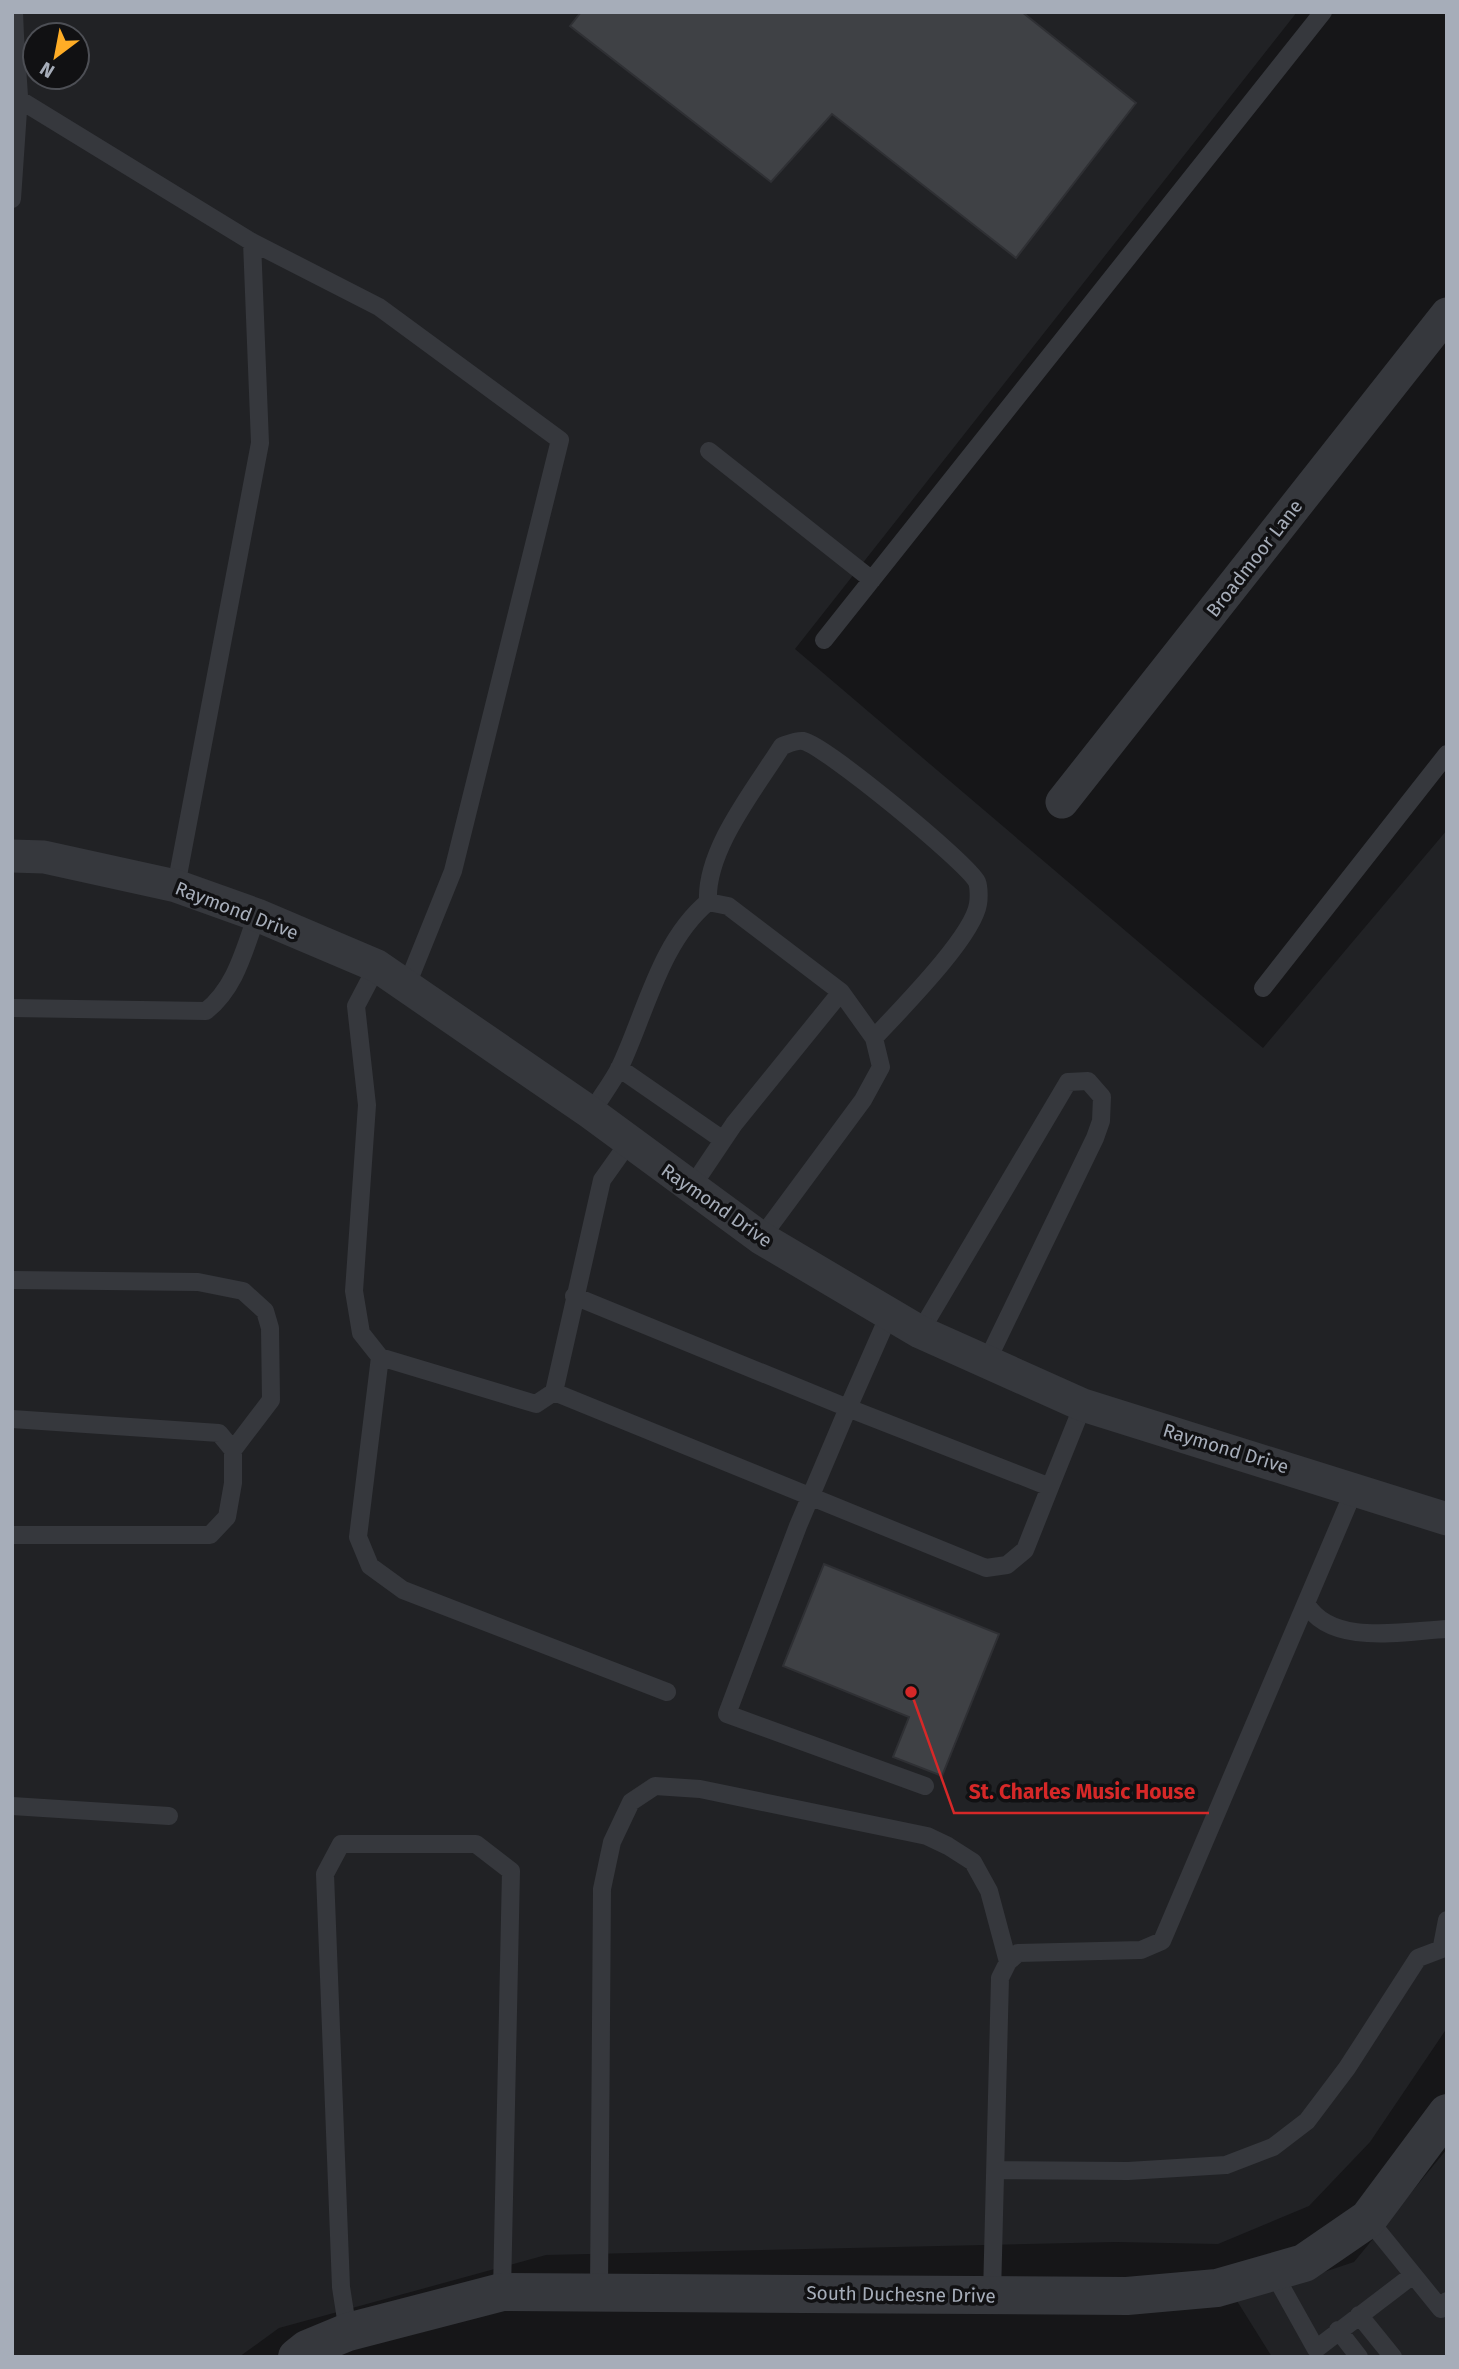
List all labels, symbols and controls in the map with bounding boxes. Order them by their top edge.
north arrow [21,21,91,91]
text: N [36,57,59,83]
street label: Broadmoor Lane [1201,495,1307,622]
street label: Raymond Drive [172,876,302,945]
street label: Raymond Drive [657,1159,777,1252]
street label: Raymond Drive [1160,1418,1291,1479]
callout: St. Charles Music House [954,1771,1209,1813]
text: St. Charles Music House [969,1779,1196,1805]
street label: South Duchesne Drive [806,2281,996,2308]

